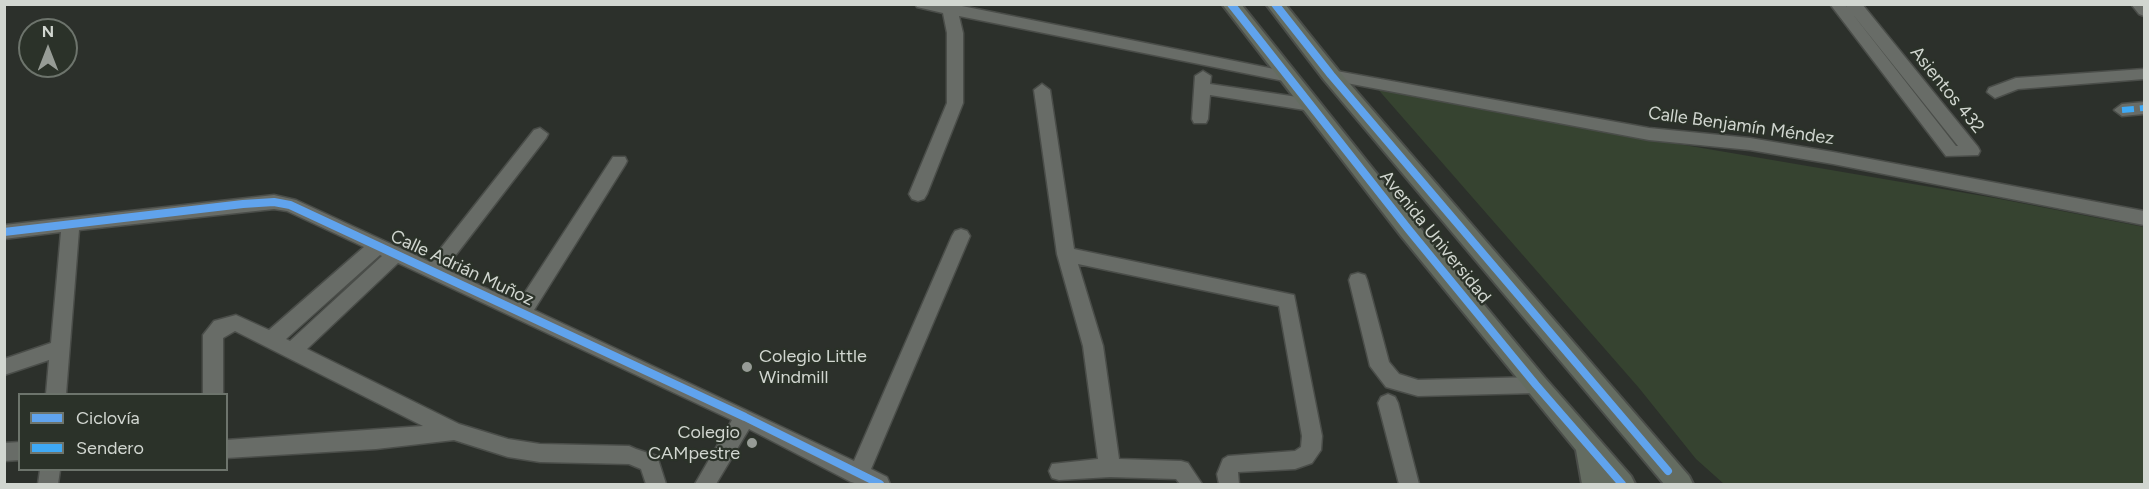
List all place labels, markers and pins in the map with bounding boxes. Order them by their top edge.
place label: Colegio Little Windmill [759,346,867,388]
marker: Colegio Little Windmill [740,360,754,374]
place label: Colegio CAMpestre [648,422,740,464]
marker: Colegio CAMpestre [745,436,759,450]

